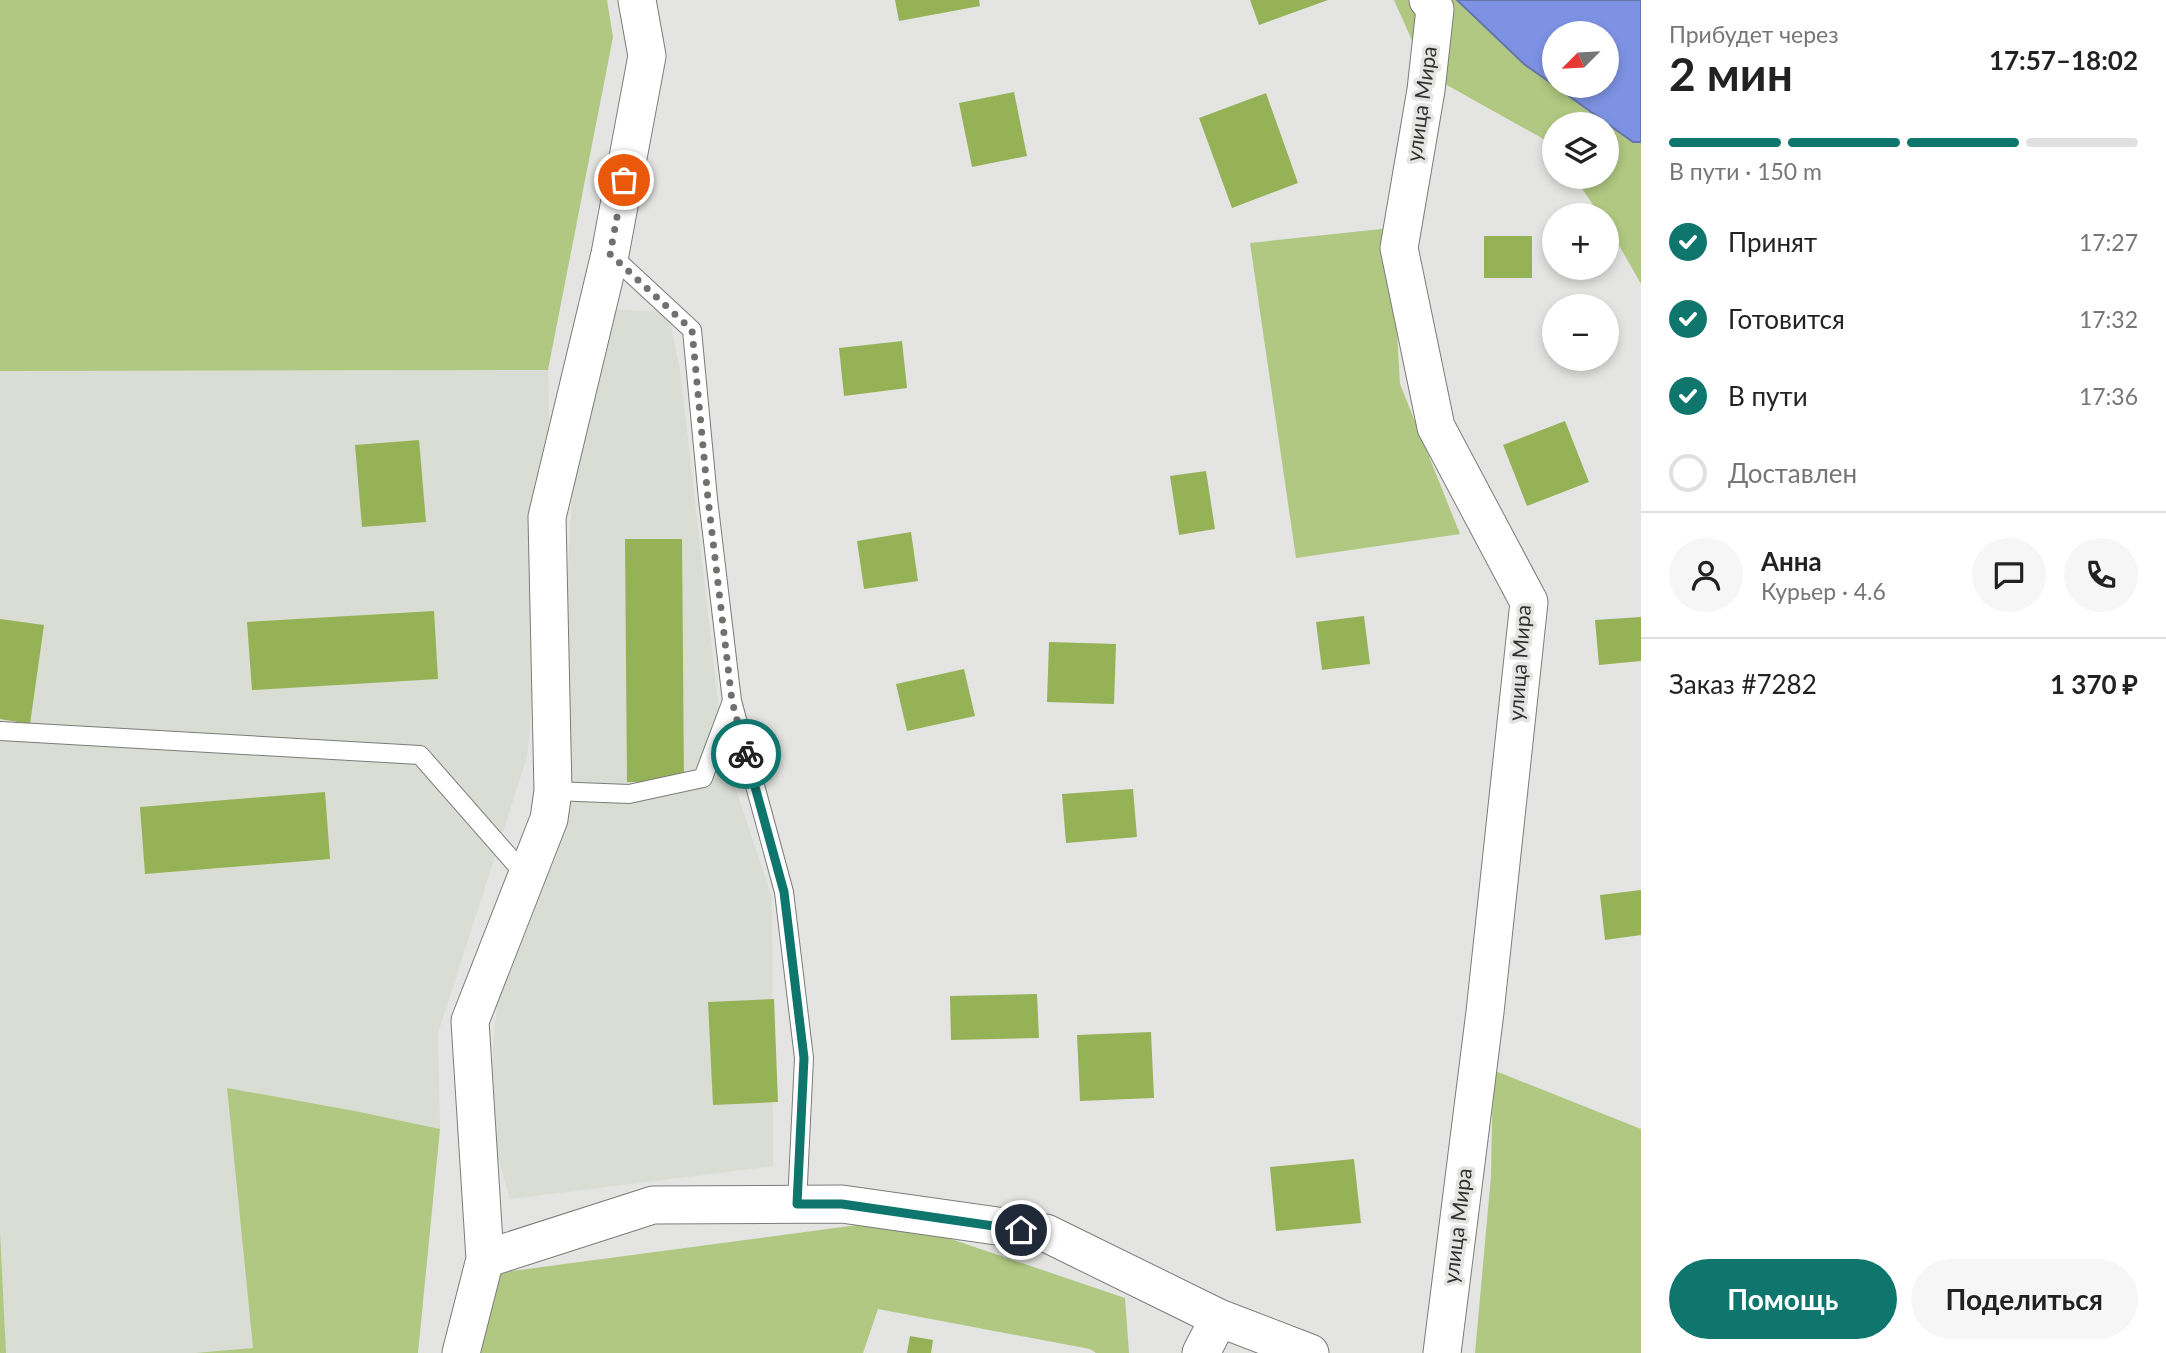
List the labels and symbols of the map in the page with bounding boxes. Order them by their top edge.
north arrow [1542,21,1619,98]
street label: улица Мира [1400,44,1441,163]
pin [594,150,654,210]
street label: улица Мира [1502,604,1535,722]
courier [711,719,781,789]
street label: улица Мира [1437,1167,1476,1285]
pin [991,1200,1051,1260]

